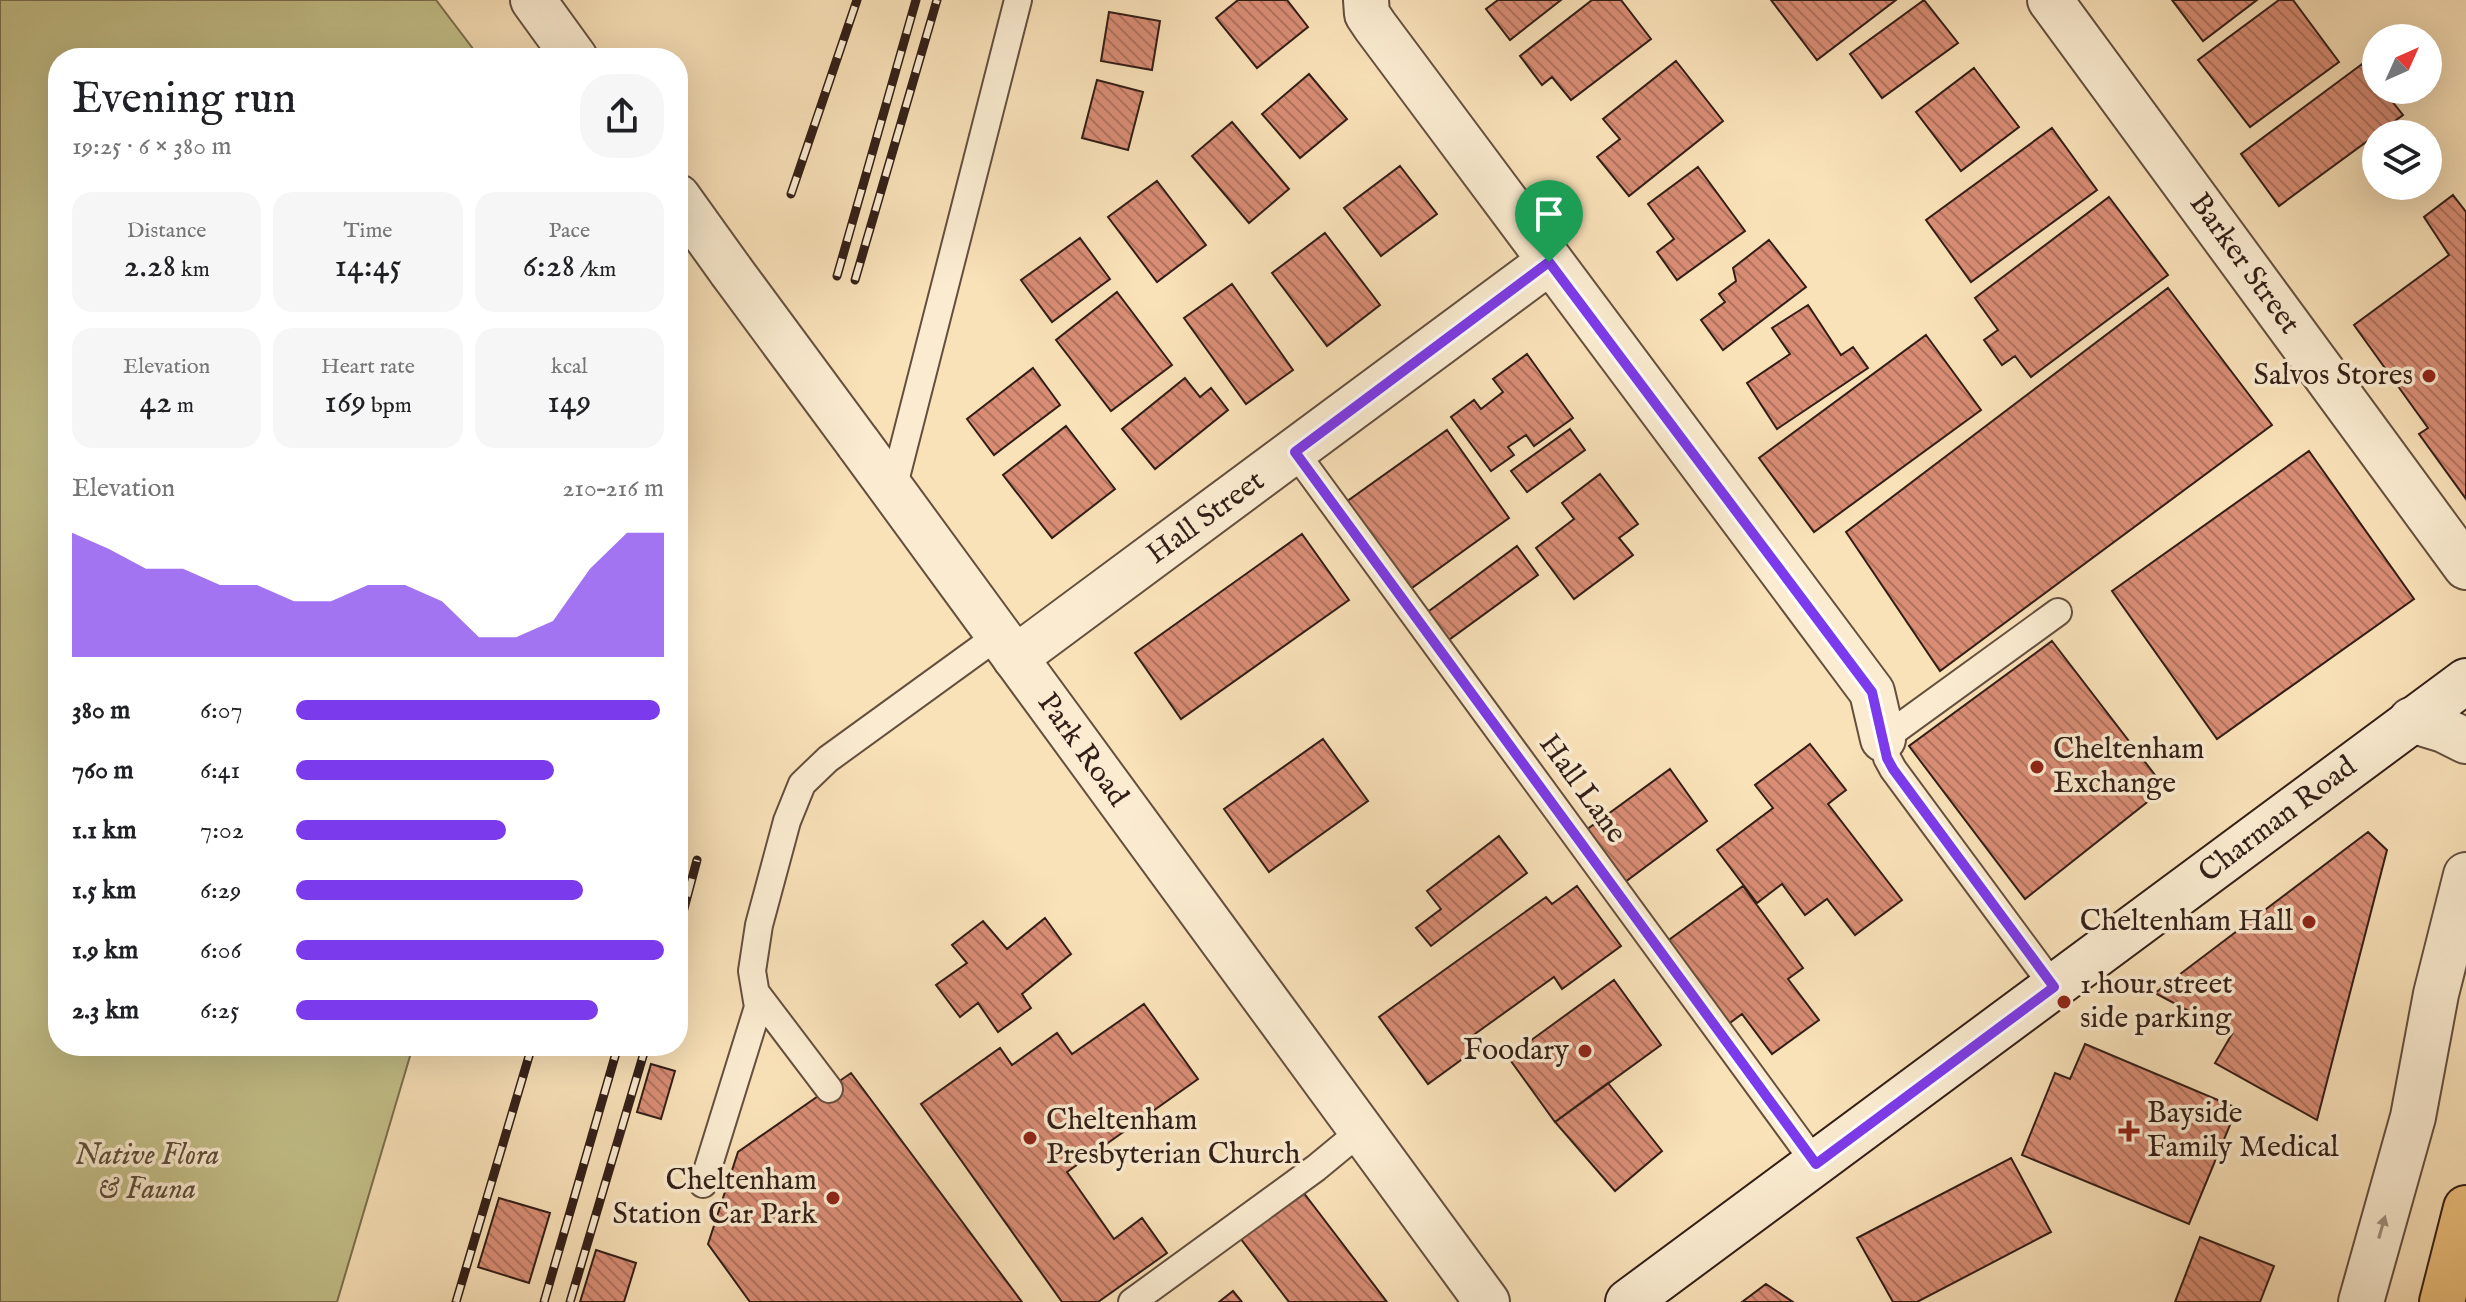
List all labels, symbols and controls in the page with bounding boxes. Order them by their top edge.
north arrow [2362,24,2442,104]
map controls [2362,24,2442,200]
text: Evening run [72,72,296,128]
button: share [580,74,664,158]
button: layers [2362,120,2442,200]
text: 19:25 · 6 × 380 m [72,130,232,163]
pin [1515,180,1583,262]
street label: Barker Street [2180,186,2308,342]
icon: arrive [1527,192,1571,236]
text: Distance [127,217,206,245]
text: Time [344,217,392,245]
text: Pace [549,217,590,245]
text: 2.28 [124,245,176,288]
text: 14:45 [334,245,402,288]
text: 6:28 [522,245,575,288]
text: km [176,256,210,284]
text: /km [575,256,616,284]
text: Elevation [123,353,210,381]
text: Heart rate [321,353,415,381]
text: kcal [551,353,588,381]
place label: Salvos Stores [2254,357,2413,395]
marker: Salvos Stores [2420,367,2438,385]
text: 42 [139,381,172,424]
text: 169 [324,381,366,424]
text: 149 [547,381,591,424]
text: m [172,392,194,420]
text: bpm [366,392,412,420]
street label: Hall Street [1140,463,1272,573]
text: Elevation [72,472,175,505]
text: 210–216 m [562,472,664,505]
street label: Park Road [1028,686,1137,815]
text: 380 m [72,694,130,727]
text: 6:07 [200,694,243,727]
street label: Hall Lane [1530,727,1634,851]
place label: Cheltenham Exchange [2053,731,2204,803]
street label: Charman Road [2192,748,2365,892]
text: 760 m [72,754,134,787]
text: 6:41 [200,754,240,787]
marker: Cheltenham Exchange [2028,758,2046,776]
text: 1.1 km [72,814,137,847]
text: 7:02 [200,814,244,847]
text: 1.5 km [72,874,136,907]
text: 6:29 [200,874,241,907]
place label: Cheltenham Hall [2080,903,2294,941]
marker: Cheltenham Hall [2300,913,2318,931]
text: 1.9 km [72,934,138,967]
text: 6:06 [200,934,242,967]
place label: 1 hour street side parking [2080,966,2232,1038]
marker: 1 hour street side parking [2055,993,2073,1011]
text: 2.3 km [72,994,139,1027]
text: 6:25 [200,994,239,1027]
place label: Foodary [1463,1032,1569,1070]
marker: Foodary [1576,1042,1594,1060]
place label: Bayside Family Medical [2147,1095,2339,1167]
place label: Cheltenham Presbyterian Church [1046,1102,1300,1174]
marker: Bayside Family Medical [2118,1120,2140,1142]
marker: Cheltenham Presbyterian Church [1021,1129,1039,1147]
park label: Native Flora & Fauna [75,1137,219,1209]
place label: Cheltenham Station Car Park [613,1162,818,1234]
marker: Cheltenham Station Car Park [824,1189,842,1207]
one-way arrow [2376,1214,2389,1238]

